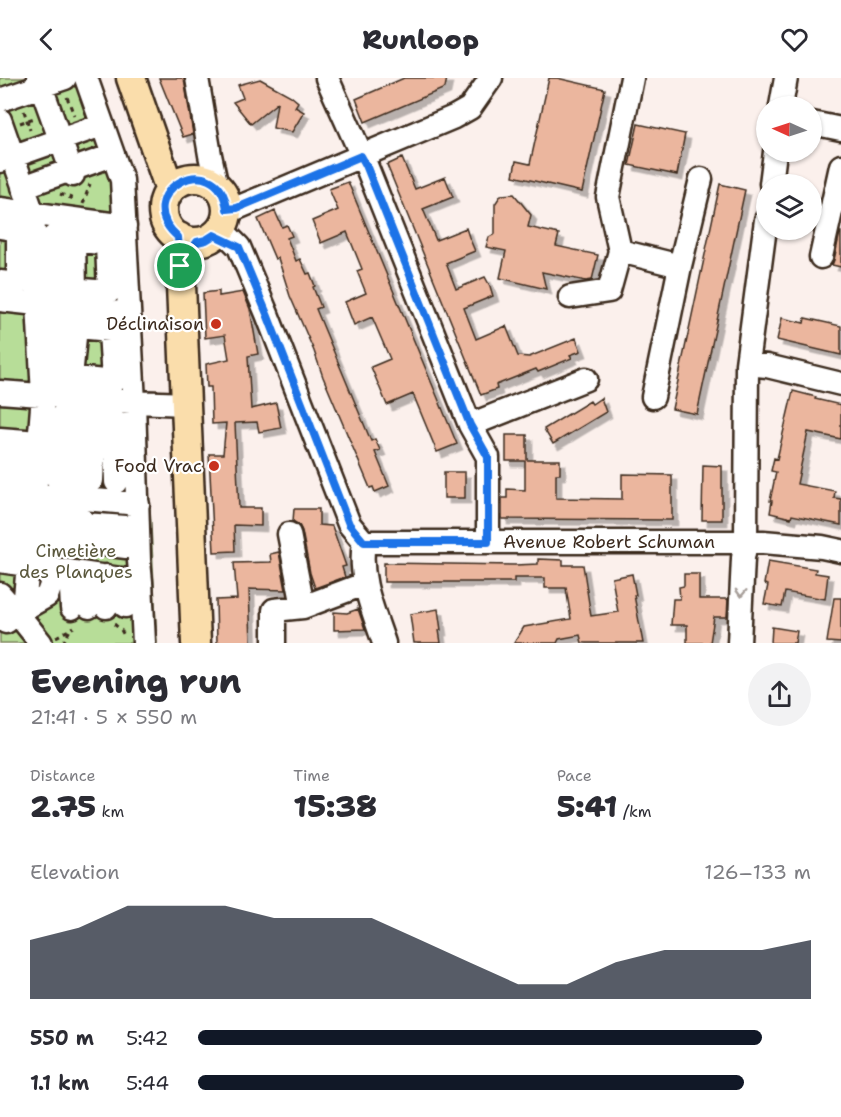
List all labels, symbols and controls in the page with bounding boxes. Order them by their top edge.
text: Runloop [362,21,479,58]
icon: back [30,23,63,56]
icon: heart [778,23,811,56]
north arrow [756,96,822,162]
map controls [756,96,822,240]
button: layers [756,174,822,240]
pin [154,240,205,291]
icon: arrive [163,249,196,282]
place label: Déclinaison [106,312,204,336]
marker: Déclinaison [209,317,223,331]
place label: Food Vrac [115,454,202,478]
marker: Food Vrac [207,459,221,473]
street label: Avenue Robert Schuman [503,530,715,554]
park label: Cimetière des Planques [19,539,133,584]
one-way arrow [735,588,748,597]
text: Evening run [30,659,241,704]
button: share [748,663,811,726]
text: 21:41 · 5 × 550 m [30,704,197,730]
text: Distance [30,765,96,786]
text: Time [293,765,330,786]
text: Pace [557,765,592,786]
text: 2.75 [30,786,96,827]
text: 15:38 [293,786,377,827]
text: 5:41 [557,786,618,827]
text: km [96,801,124,822]
text: /km [618,801,652,822]
text: Elevation [30,859,120,885]
text: 126–133 m [704,859,811,885]
text: 550 m [30,1025,94,1051]
text: 5:42 [126,1025,168,1051]
text: 1.1 km [30,1070,89,1096]
text: 5:44 [126,1070,169,1096]

